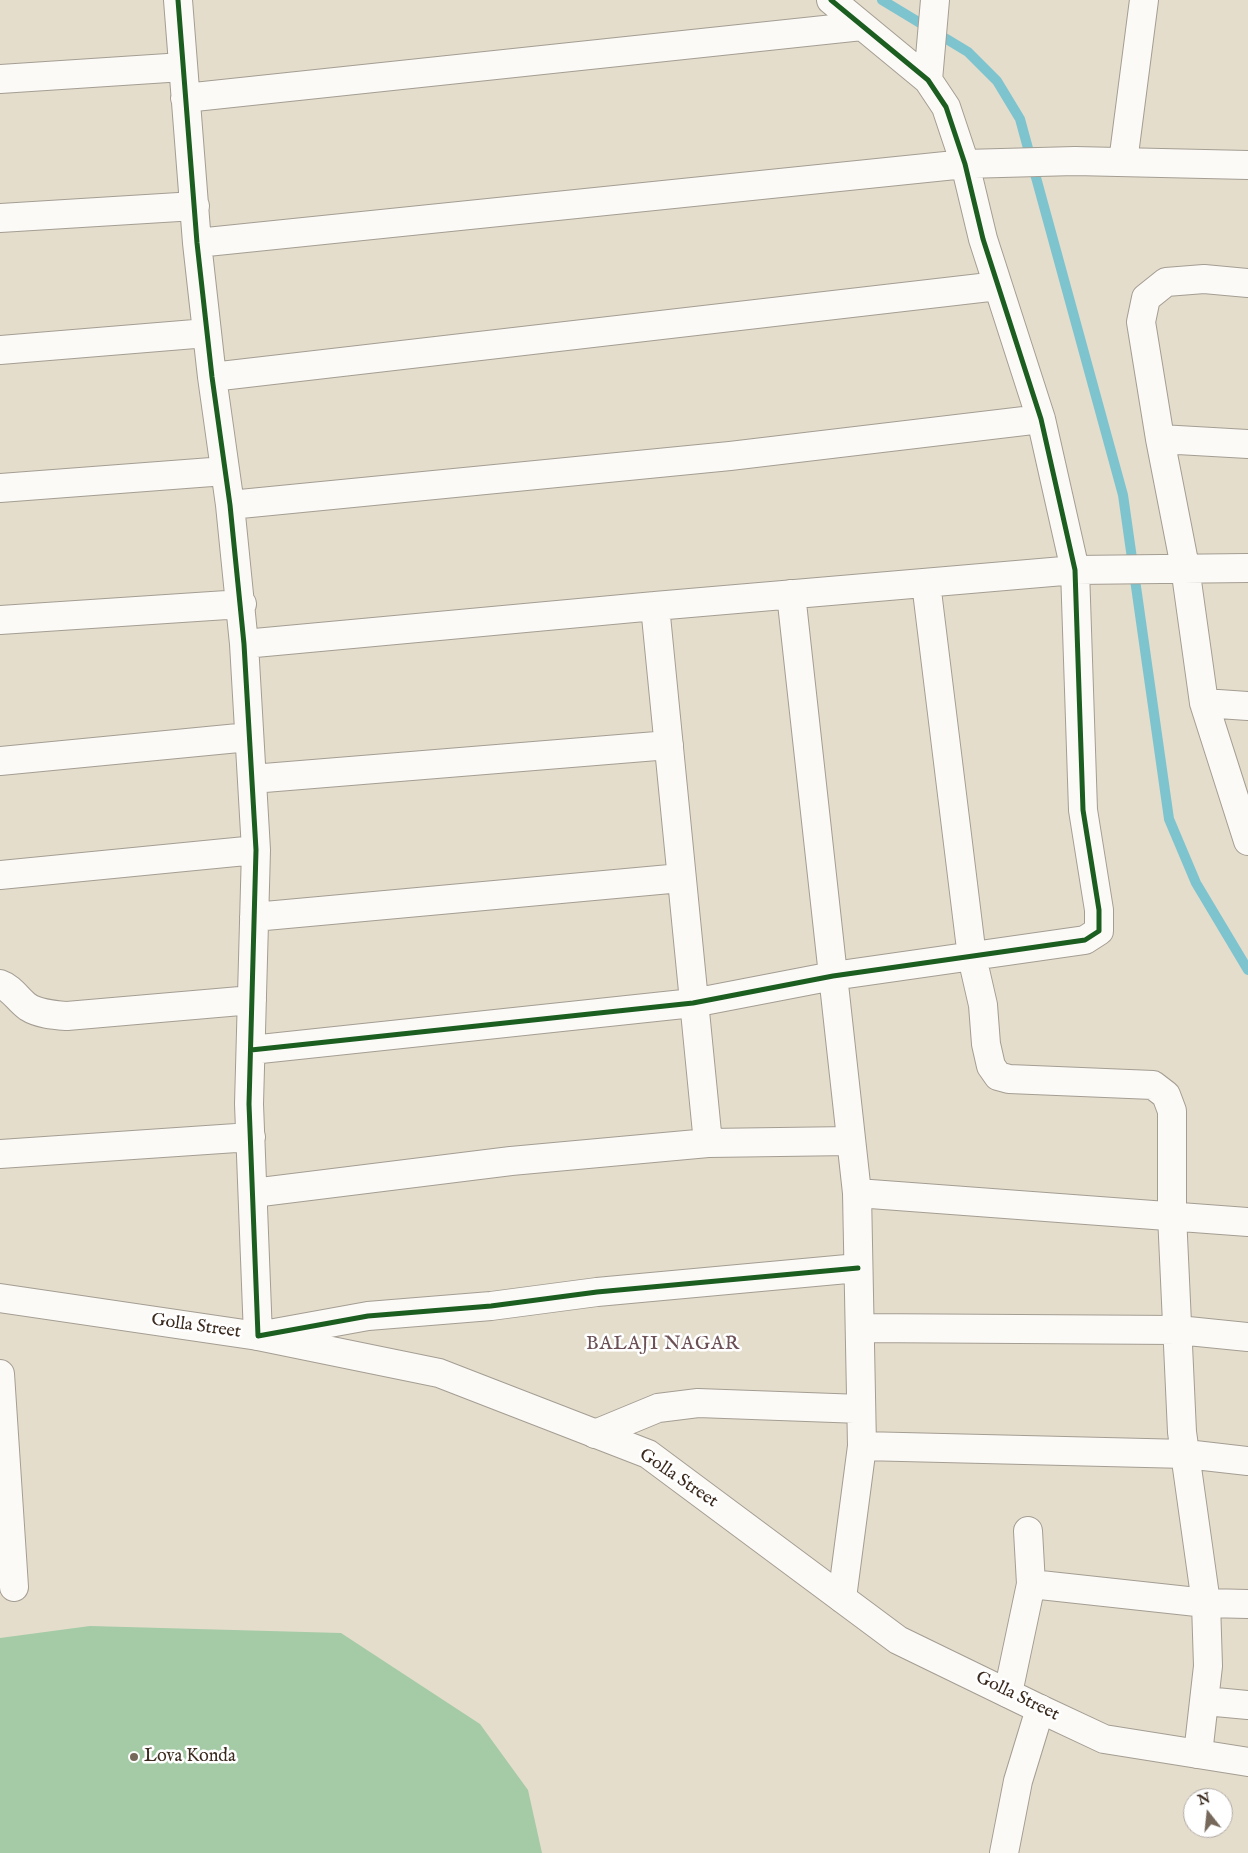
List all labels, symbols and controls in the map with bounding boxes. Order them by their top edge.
street label: Golla Street [150,1310,242,1344]
district label: BALAJI NAGAR [584,1334,742,1356]
street label: Golla Street [635,1445,721,1513]
street label: Golla Street [972,1668,1062,1726]
place label: Lova Konda [144,1746,236,1768]
marker: Lova Konda [128,1751,140,1763]
north arrow [1183,1788,1233,1838]
text: N [1196,1789,1212,1810]

